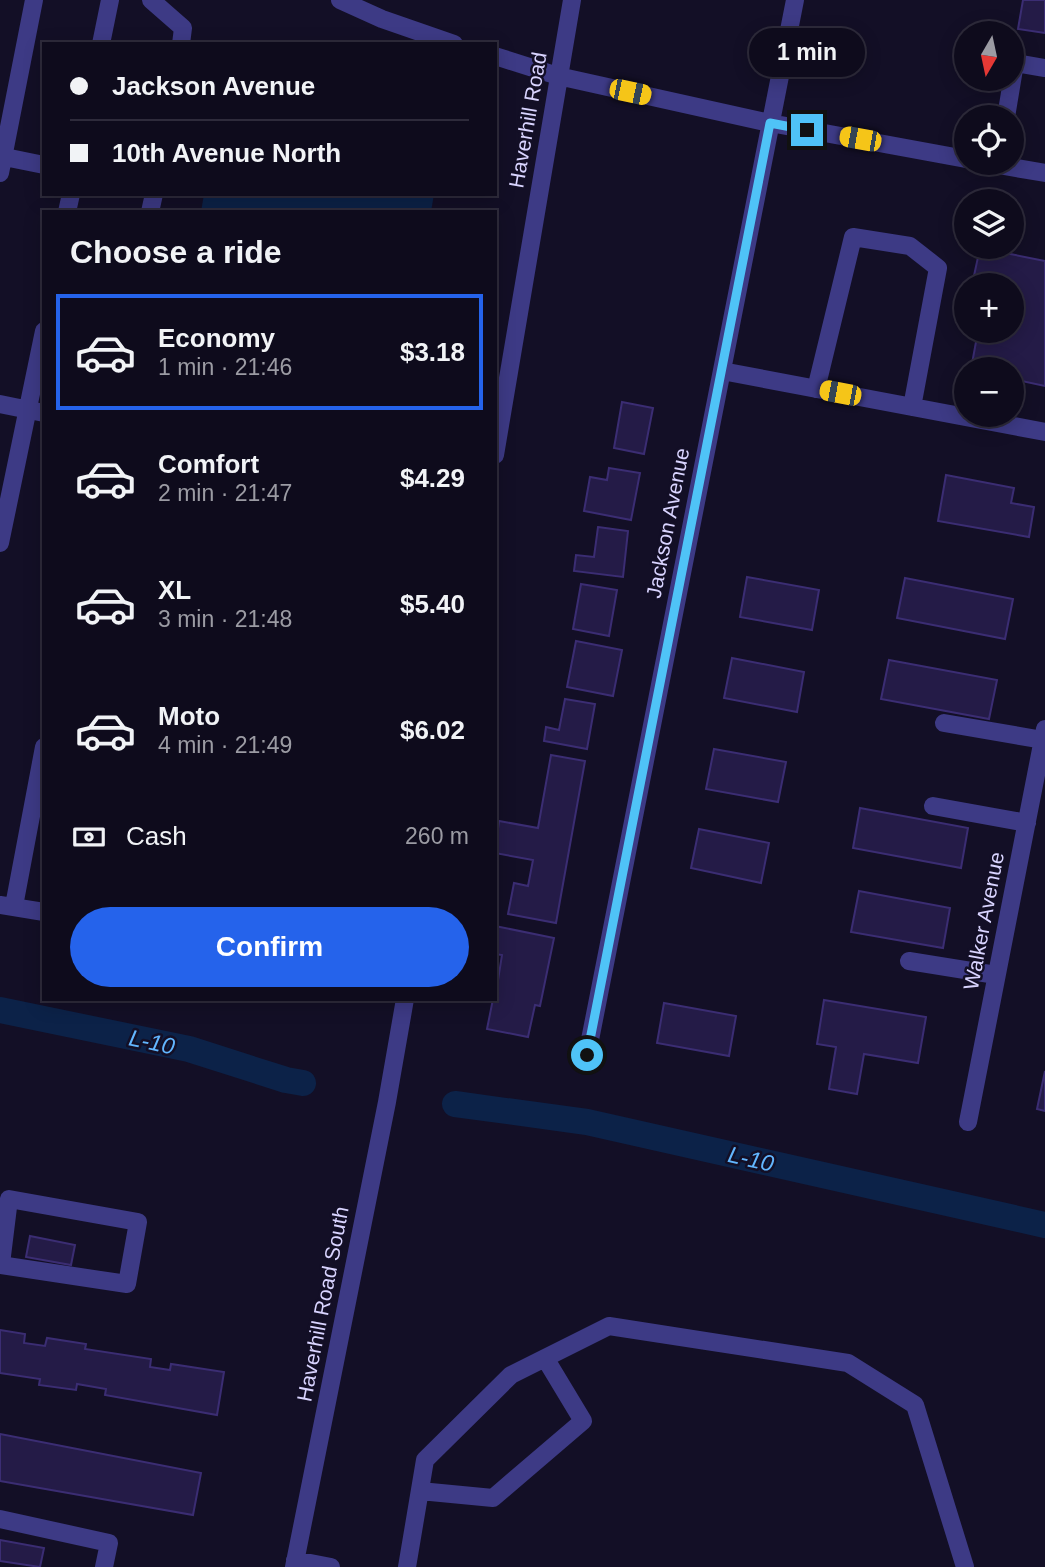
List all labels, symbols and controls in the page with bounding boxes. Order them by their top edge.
north arrow [954,21,1024,91]
map controls [954,21,1024,427]
callout: 1 min [749,29,865,78]
text: 1 min [777,39,837,65]
street label: Haverhill Road [504,50,551,190]
text: Jackson Avenue [112,71,315,101]
car [608,77,653,107]
button: locate [954,105,1024,175]
route end [791,114,823,146]
car [838,125,883,153]
text: 10th Avenue North [112,138,341,168]
button: layers [954,189,1024,259]
text: Choose a ride [70,234,282,270]
button: + [954,273,1024,343]
icon: car [74,321,137,384]
text: Economy [158,323,275,353]
text: $3.18 [400,337,465,367]
text: 1 min · 21:46 [158,354,292,380]
button: − [954,357,1024,427]
car [818,379,863,407]
street label: Jackson Avenue [642,446,693,600]
icon: car [74,447,137,510]
text: Comfort [158,449,259,479]
text: $4.29 [400,463,465,493]
text: 2 min · 21:47 [158,480,292,506]
icon: car [74,573,137,636]
text: XL [158,575,191,605]
text: $5.40 [400,589,465,619]
text: 3 min · 21:48 [158,606,292,632]
icon: car [74,699,137,762]
text: Moto [158,701,220,731]
text: $6.02 [400,715,465,745]
text: 4 min · 21:49 [158,732,292,758]
icon: cash [70,818,108,856]
text: Cash [126,821,187,851]
text: 260 m [405,823,469,849]
street label: Walker Avenue [959,850,1008,992]
button: Confirm [70,907,469,987]
water label: L-10 [127,1024,177,1060]
route start [571,1039,603,1071]
water label: L-10 [726,1141,777,1177]
street label: Haverhill Road South [292,1204,353,1404]

